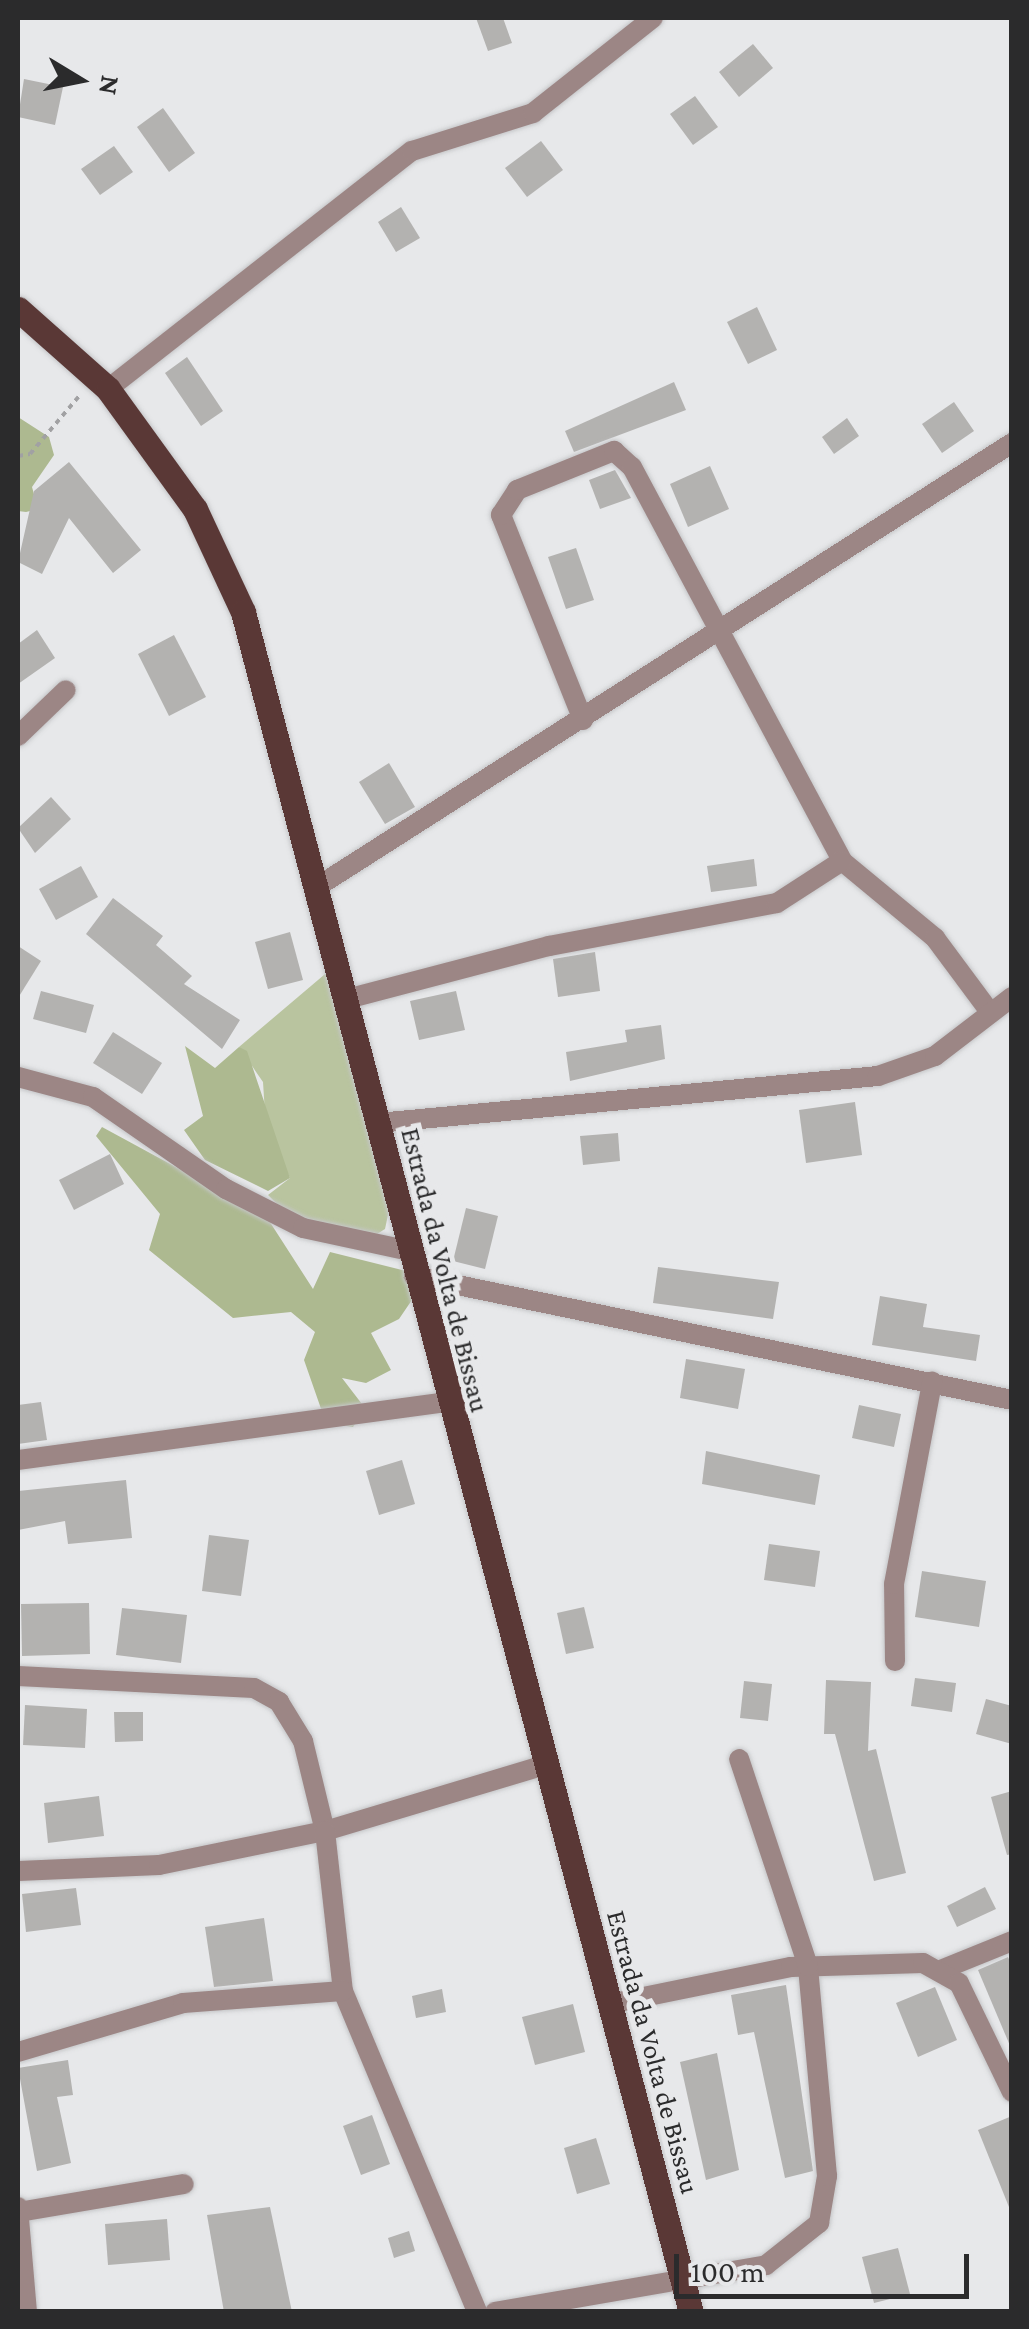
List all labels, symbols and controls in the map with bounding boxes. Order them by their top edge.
north arrow [30,30,130,130]
text: N [93,73,127,97]
street label: Estrada da Volta de Bissau [393,1124,497,1416]
street label: Estrada da Volta de Bissau [599,1907,707,2197]
scale bar [679,2234,974,2296]
text: 100 m [691,2255,765,2288]

